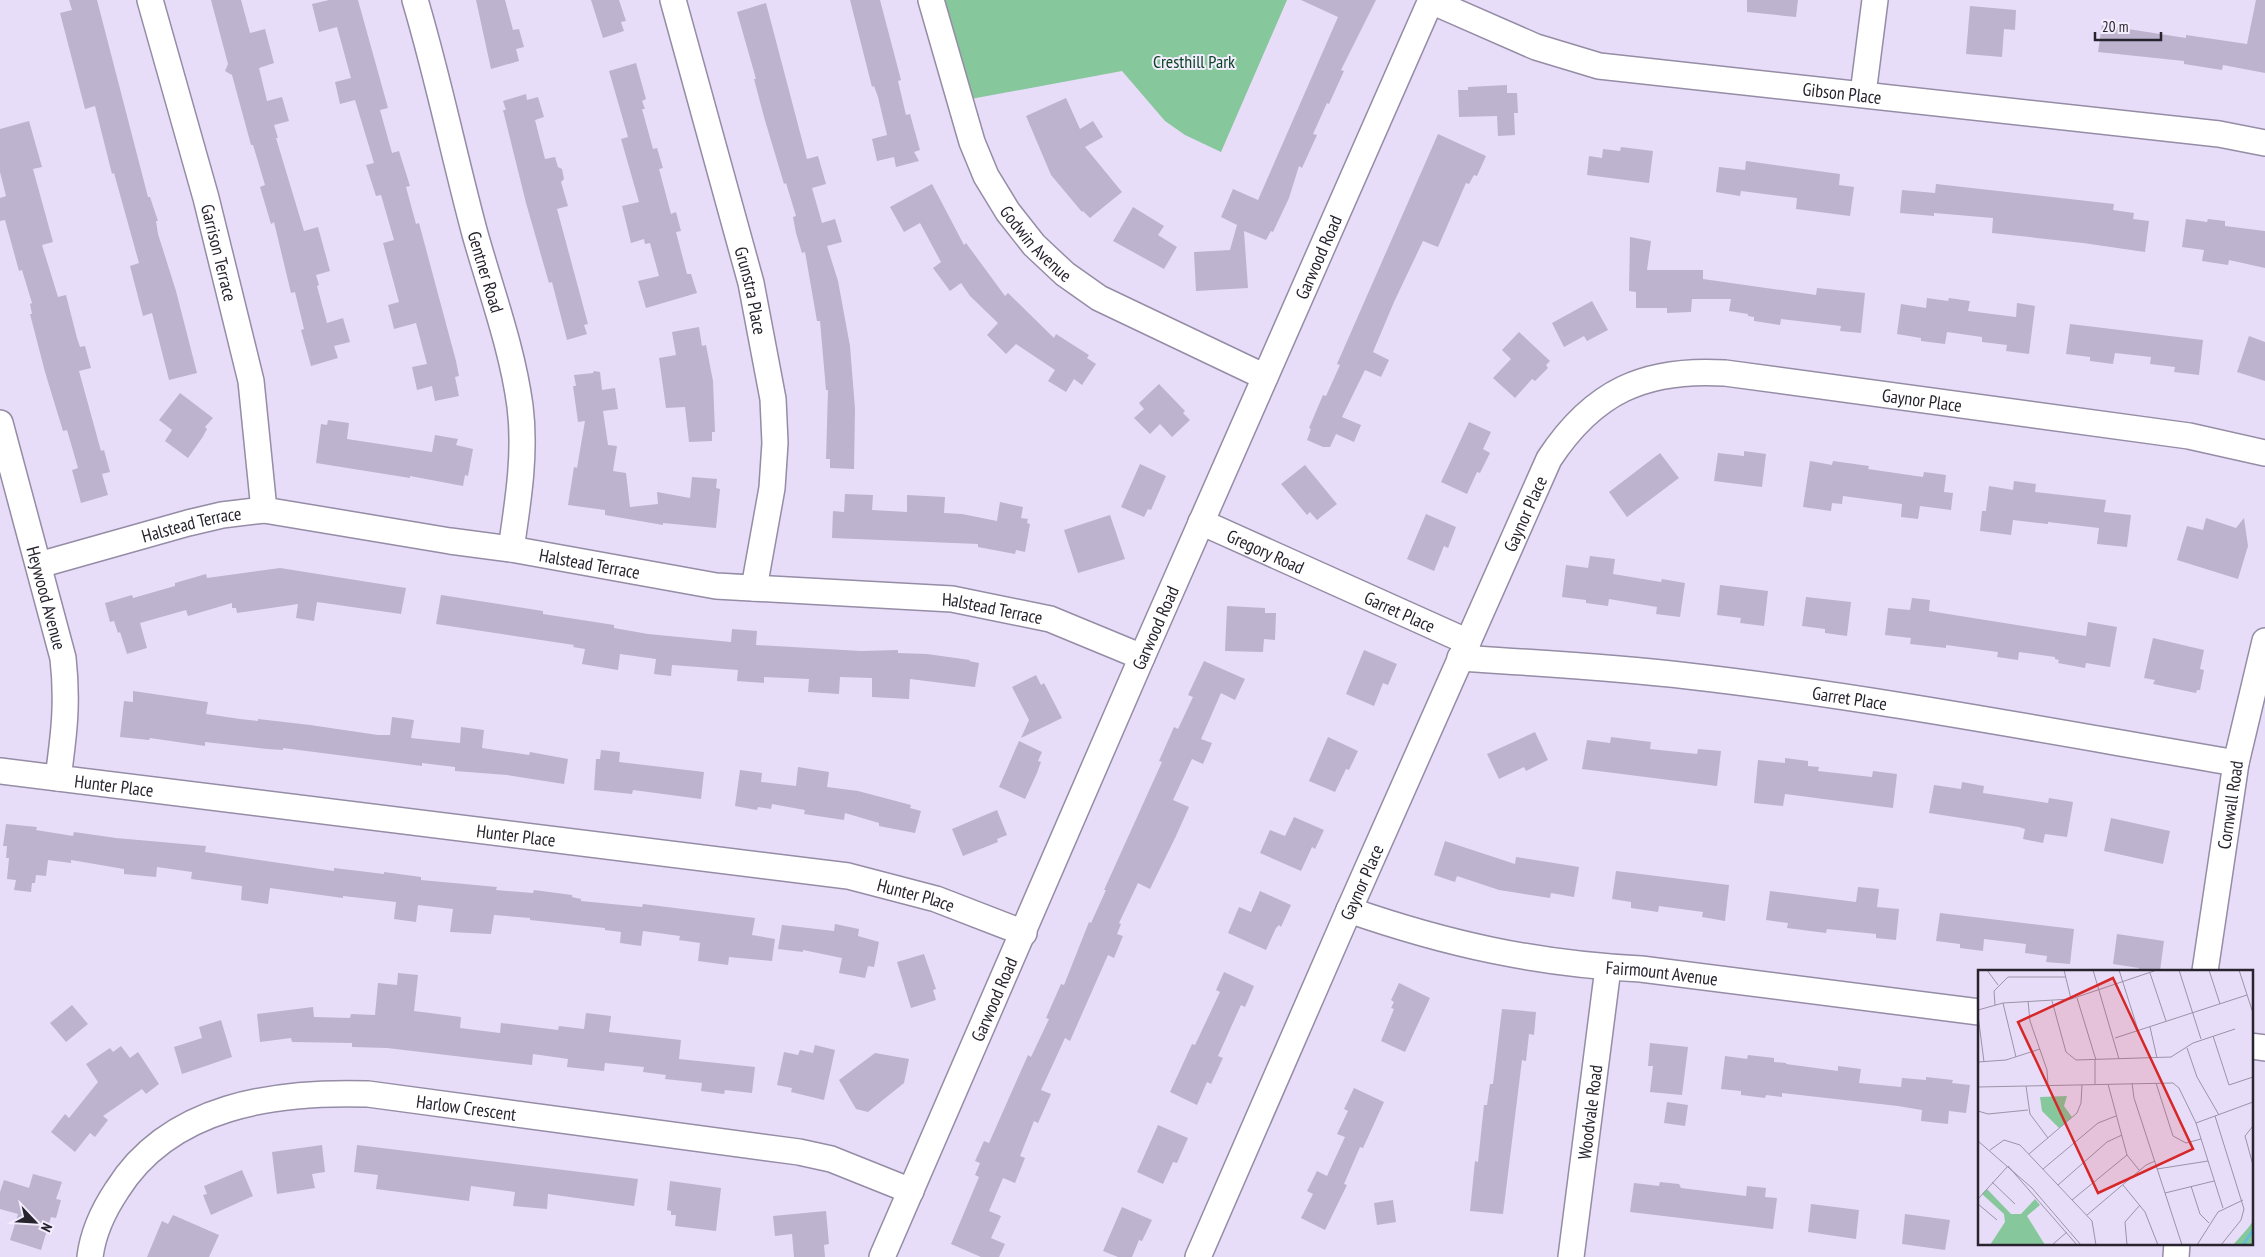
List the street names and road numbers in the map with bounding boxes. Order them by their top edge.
street label: Gibson Place [1801,77,1883,108]
street label: Godwin Avenue [995,201,1076,287]
street label: Garrison Terrace [196,202,242,304]
street label: Garwood Road [1289,211,1347,302]
street label: Gentner Road [463,228,509,315]
street label: Grunstra Place [730,244,772,336]
street label: Gaynor Place [1881,383,1963,417]
street label: Gaynor Place [1498,472,1552,555]
street label: Halstead Terrace [139,501,243,547]
street label: Gregory Road [1223,524,1308,578]
street label: Heywood Avenue [22,543,72,652]
street label: Halstead Terrace [537,543,642,584]
street label: Garwood Road [1126,582,1183,673]
street label: Garret Place [1361,585,1439,637]
street label: Halstead Terrace [942,587,1045,629]
street label: Garret Place [1811,681,1889,715]
street label: Cornwall Road [2212,759,2248,851]
street label: Hunter Place [73,769,155,801]
street label: Hunter Place [475,819,557,851]
street label: Gaynor Place [1335,841,1388,923]
street label: Hunter Place [875,873,958,917]
street label: Garwood Road [965,954,1022,1045]
street label: Fairmount Avenue [1605,955,1719,990]
street label: Woodvale Road [1572,1064,1607,1161]
street label: Harlow Crescent [415,1089,518,1125]

